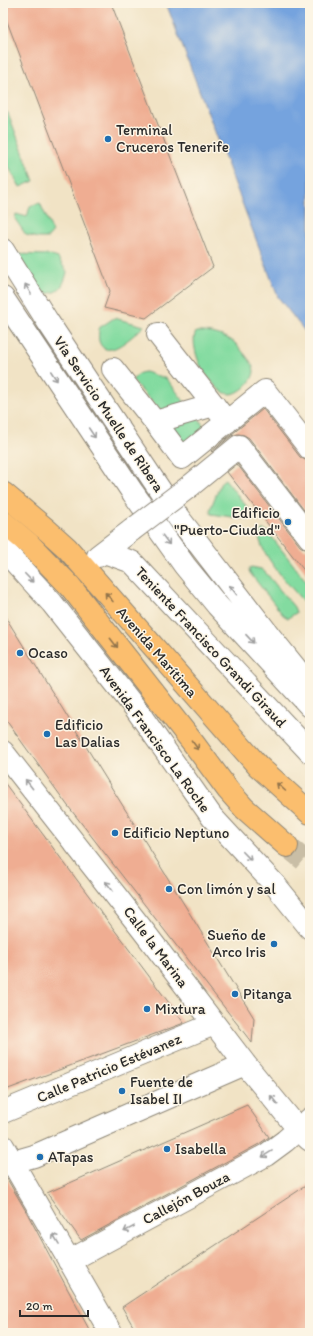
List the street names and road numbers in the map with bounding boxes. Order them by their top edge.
street label: Vía Servicio Muelle de Ribera [50,333,168,496]
street label: Teniente Francisco Grandi Giraud [132,563,291,732]
street label: Avenida Marítima [113,603,201,701]
street label: Avenida Francisco La Roche [96,662,214,816]
street label: Calle la Marina [120,903,193,991]
street label: Calle Patricio Estévanez [34,1029,184,1107]
street label: Callejón Bouza [139,1167,233,1229]

